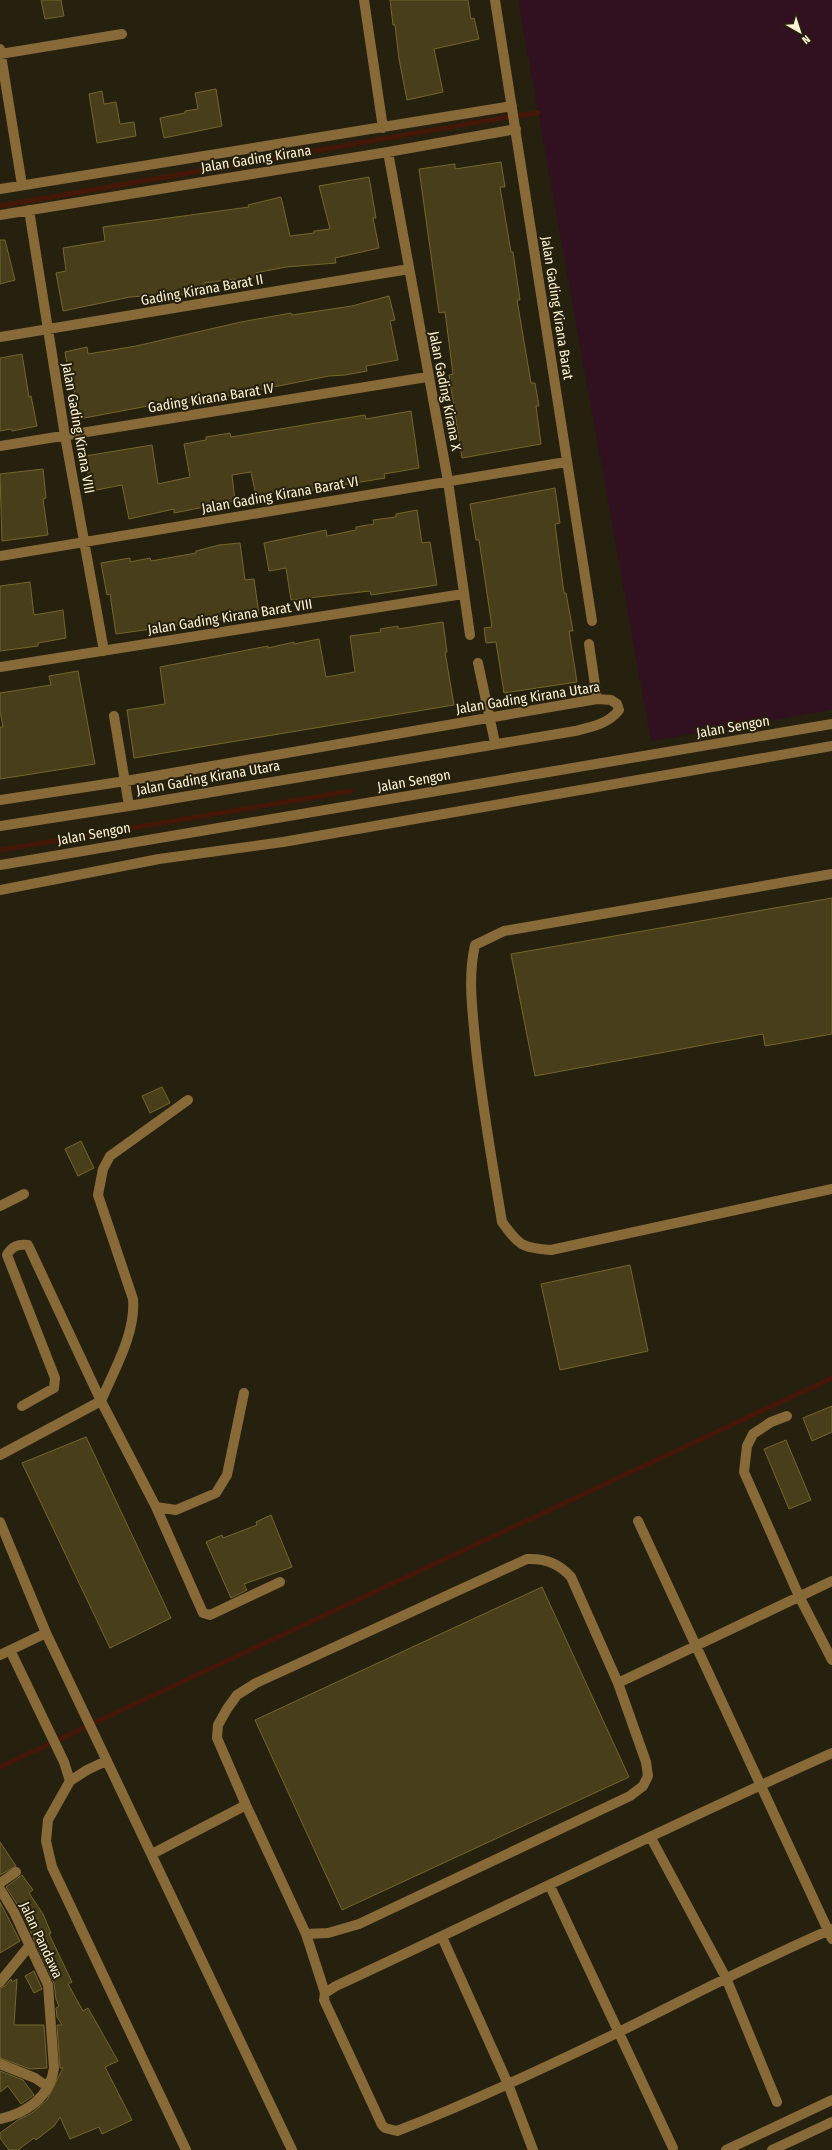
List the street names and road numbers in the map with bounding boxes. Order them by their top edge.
street label: Jalan Gading Kirana [200,142,312,176]
street label: Jalan Gading Kirana Barat [537,235,577,381]
street label: Gading Kirana Barat II [139,271,265,309]
street label: Jalan Gading Kirana X [425,330,465,452]
street label: Jalan Gading Kirana VIII [58,361,98,495]
street label: Gading Kirana Barat IV [147,380,276,416]
street label: Jalan Gading Kirana Barat VI [200,473,360,517]
street label: Jalan Gading Kirana Barat VIII [146,596,314,638]
street label: Jalan Gading Kirana Utara [455,678,601,718]
street label: Jalan Sengon [695,712,771,742]
street label: Jalan Gading Kirana Utara [135,757,281,799]
street label: Jalan Sengon [376,766,452,796]
street label: Jalan Sengon [56,819,132,849]
street label: Jalan Pandawa [16,1899,66,1981]

